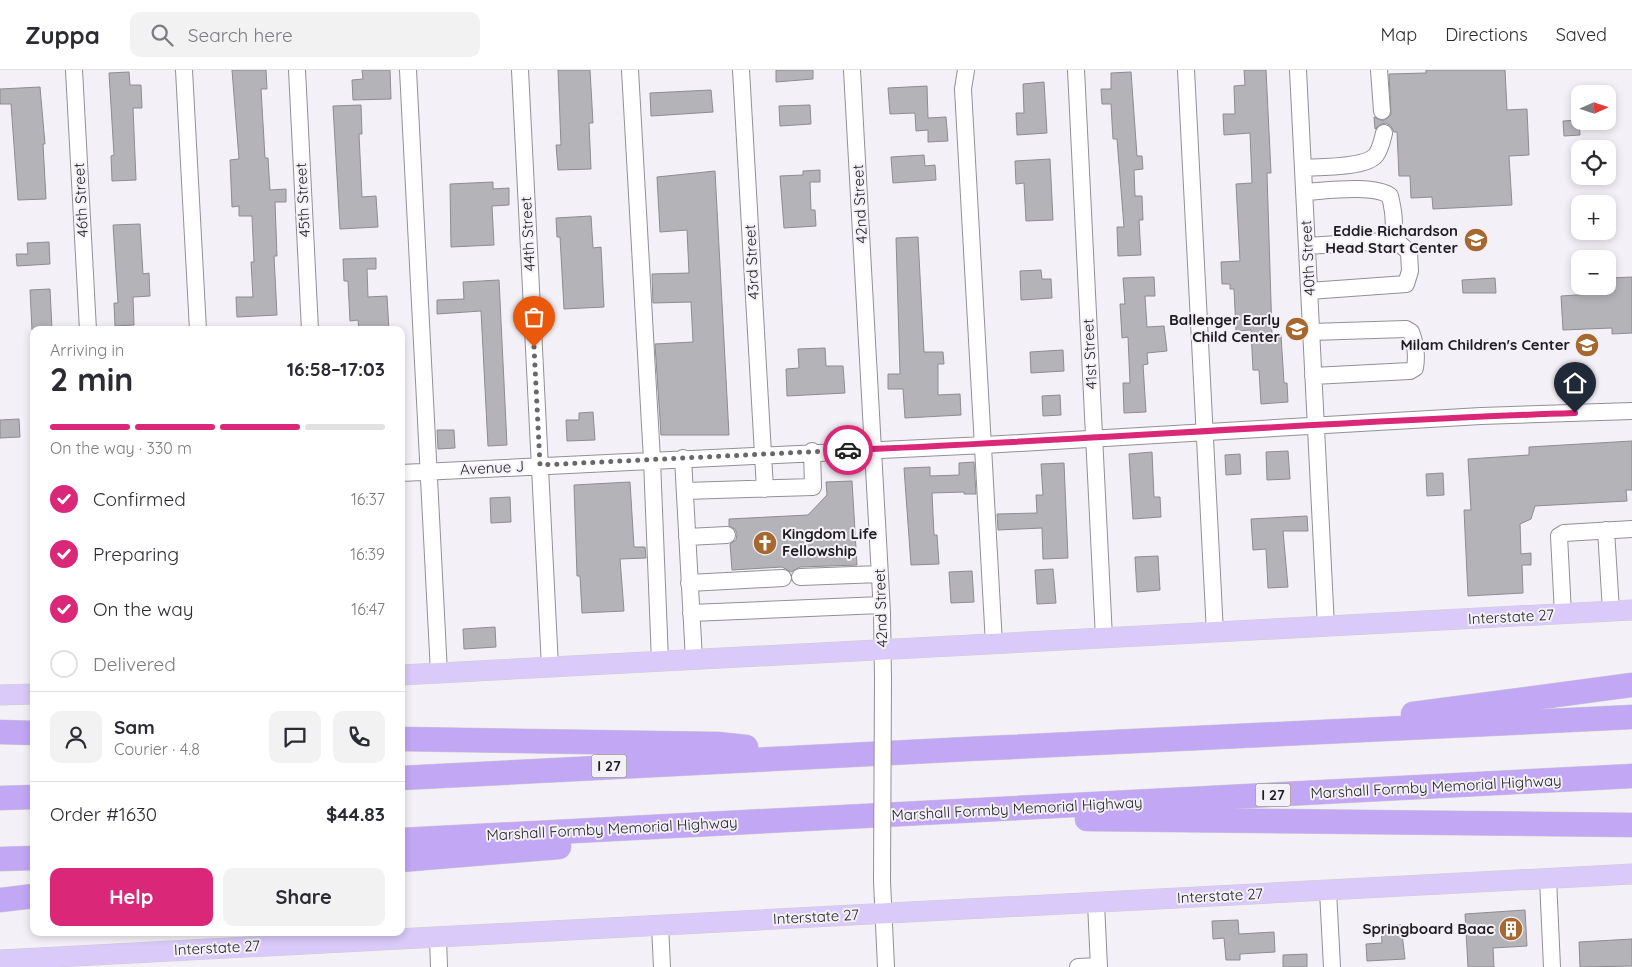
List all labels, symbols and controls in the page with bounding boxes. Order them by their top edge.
search box [130,12,480,57]
text: Zuppa [25,20,100,50]
icon: search [148,21,176,49]
text: Search here [188,23,293,47]
text: Map [1380,23,1417,46]
text: Directions [1445,23,1528,46]
text: Saved [1556,23,1607,46]
north arrow [1571,85,1616,130]
map controls [1571,85,1616,295]
button: locate [1571,140,1616,185]
street label: 46th Street [69,162,92,238]
street label: 45th Street [291,162,314,238]
street label: 42nd Street [848,164,871,244]
button: + [1571,195,1616,240]
street label: 44th Street [516,196,539,272]
street label: 40th Street [1296,220,1319,296]
place label: Eddie Richardson Head Start Center [1325,221,1458,257]
street label: 43rd Street [740,224,763,300]
school or university icon: Eddie Richardson Head Start Center [1463,227,1489,253]
button: − [1571,250,1616,295]
pin [513,296,555,347]
icon: bag [520,303,548,331]
place label: Ballenger Early Child Center [1169,310,1280,346]
school or university icon: Ballenger Early Child Center [1284,316,1310,342]
street label: 41st Street [1078,318,1101,390]
school or university icon: Milam Children's Center [1574,332,1600,358]
place label: Milam Children's Center [1400,335,1570,354]
text: Arriving in [50,340,124,360]
text: 16:58–17:03 [287,357,385,381]
text: 2 min [50,359,133,399]
pin [1554,362,1596,413]
icon: home [1561,369,1589,397]
courier [823,425,873,475]
icon: car [834,436,862,464]
text: On the way · 330 m [50,438,192,458]
street label: Avenue J [460,456,524,479]
icon: check [50,485,78,513]
text: Confirmed [93,487,186,511]
text: 16:37 [351,489,385,509]
place label: Kingdom Life Fellowship [782,524,877,560]
church icon: Kingdom Life Fellowship [752,530,778,556]
icon: check [50,540,78,568]
text: Preparing [93,542,179,566]
text: 16:39 [350,544,385,564]
street label: 42nd Street [870,568,891,648]
icon: check [50,595,78,623]
text: On the way [93,597,194,621]
text: 16:47 [351,599,385,619]
street label: Interstate 27 [1467,605,1555,628]
text: Delivered [93,652,176,676]
button: person [50,711,102,763]
button: chat [269,711,321,763]
button: phone [333,711,385,763]
text: Sam [114,715,155,739]
text: Courier · 4.8 [114,739,200,759]
road number: I 27 [592,754,626,778]
street label: Marshall Formby Memorial Highway [1310,770,1562,803]
road number: I 27 [1256,784,1290,806]
street label: Marshall Formby Memorial Highway [891,792,1143,825]
text: Order #1630 [50,802,157,826]
text: $44.83 [326,802,385,826]
street label: Marshall Formby Memorial Highway [486,812,738,845]
button: Help [50,868,213,926]
button: Share [223,868,385,926]
street label: Interstate 27 [1176,884,1264,907]
street label: Interstate 27 [772,905,860,928]
building icon: Springboard Baac [1498,916,1524,942]
place label: Springboard Baac [1362,919,1494,938]
street label: Interstate 27 [173,936,261,959]

